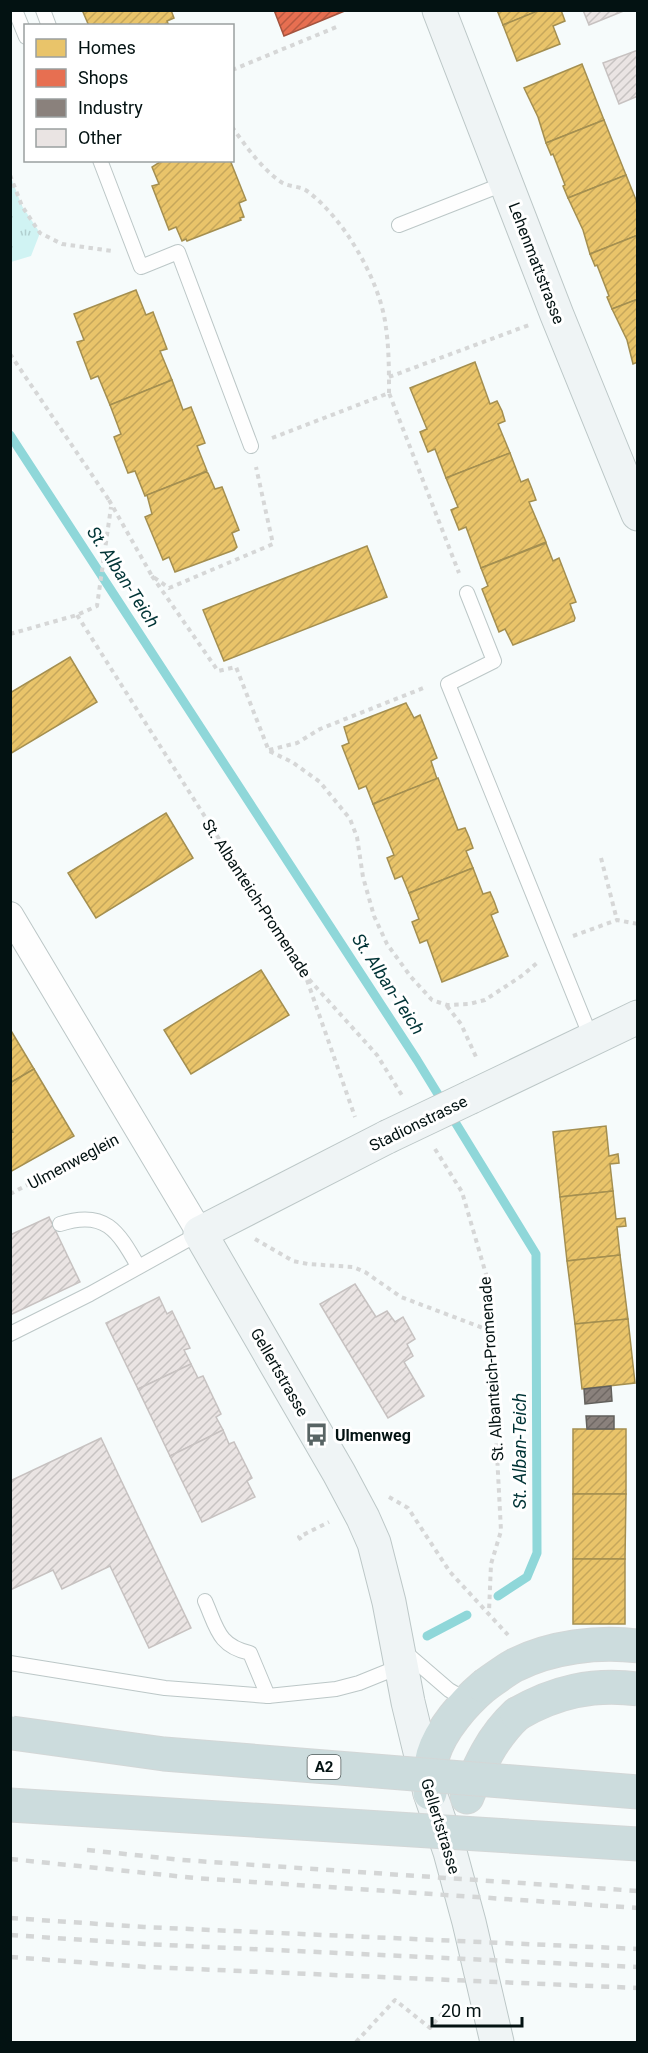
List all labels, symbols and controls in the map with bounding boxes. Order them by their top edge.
legend [24,24,234,162]
text: Homes [78,37,136,58]
text: Shops [78,67,128,88]
text: Industry [78,97,143,118]
text: Other [78,127,122,148]
street label: Lehenmattstrasse [505,200,568,327]
water label: St. Alban-Teich [83,522,164,631]
street label: St. Albanteich-Promenade [198,816,315,981]
water label: St. Alban-Teich [348,929,429,1038]
street label: Stadionstrasse [366,1092,470,1155]
street label: Ulmenweglein [25,1130,122,1193]
street label: St. Albanteich-Promenade [476,1276,507,1462]
street label: Gellertstrasse [247,1325,313,1420]
water label: St. Alban-Teich [509,1393,530,1509]
bus stop icon: Ulmenweg [304,1422,330,1448]
place label: Ulmenweg [335,1426,411,1445]
road number: A2 [308,1755,340,1779]
street label: Gellertstrasse [417,1776,464,1876]
scale bar [432,1990,522,2028]
text: 20 m [441,2000,481,2021]

